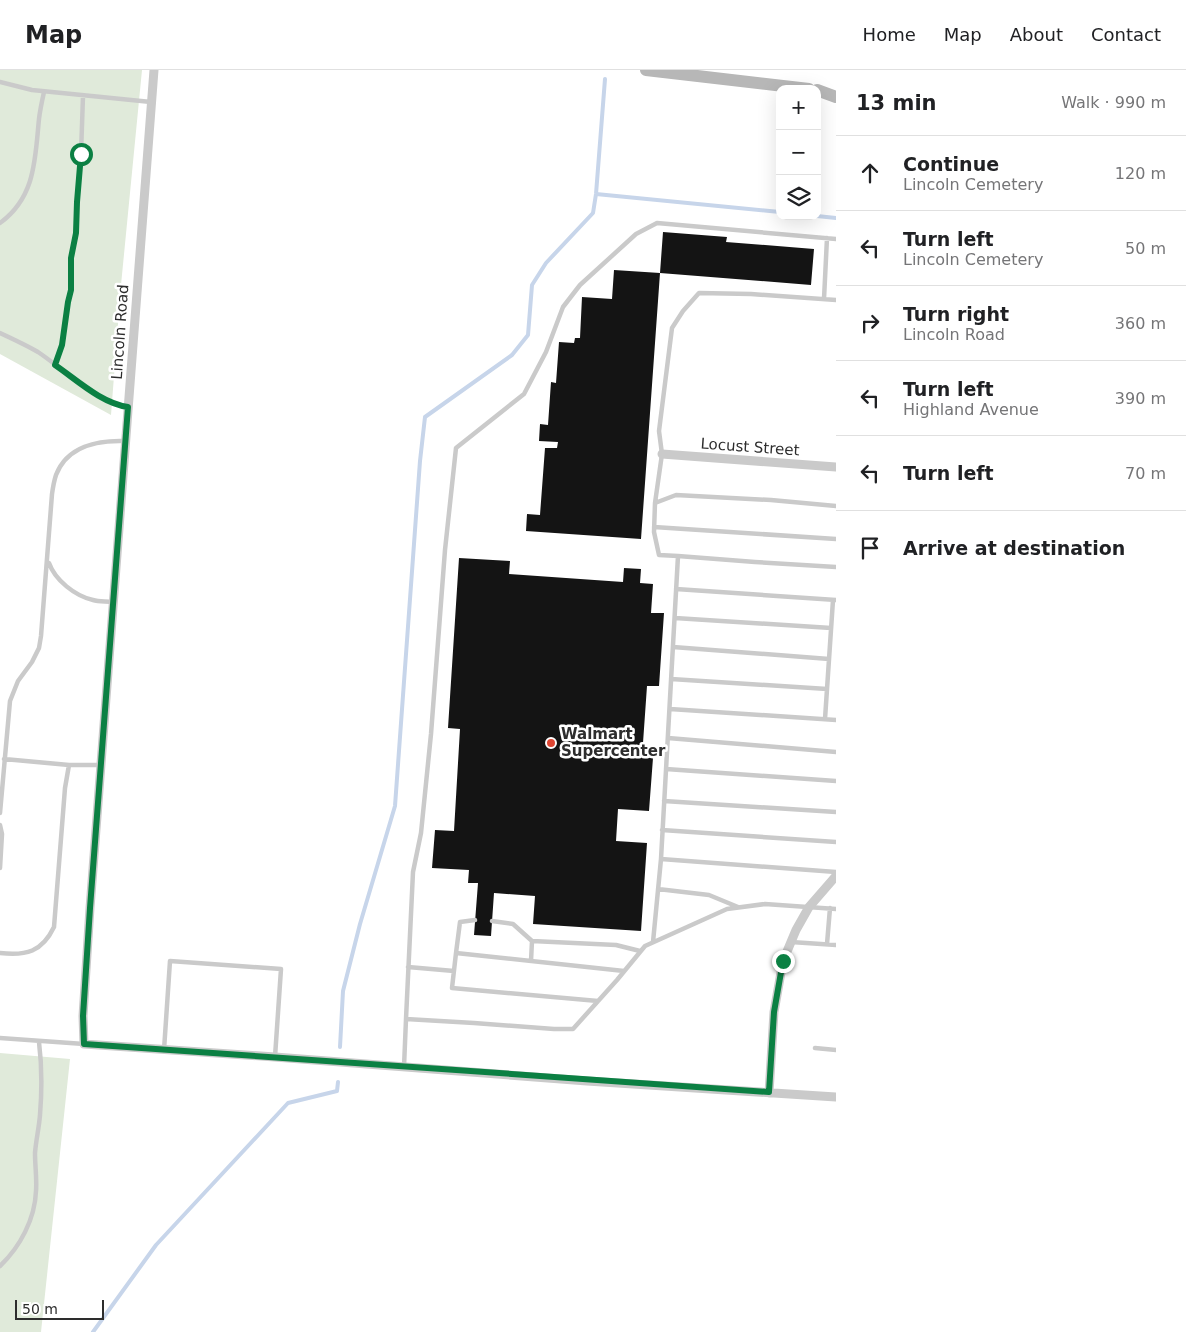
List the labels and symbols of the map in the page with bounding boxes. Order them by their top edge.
route start [70,143,93,166]
street label: Lincoln Road [108,284,132,380]
street label: Locust Street [700,435,800,459]
place label: Walmart Supercenter [561,725,666,760]
marker: Walmart Supercenter [545,737,557,749]
route end [772,950,795,973]
scale bar [15,1297,104,1320]

